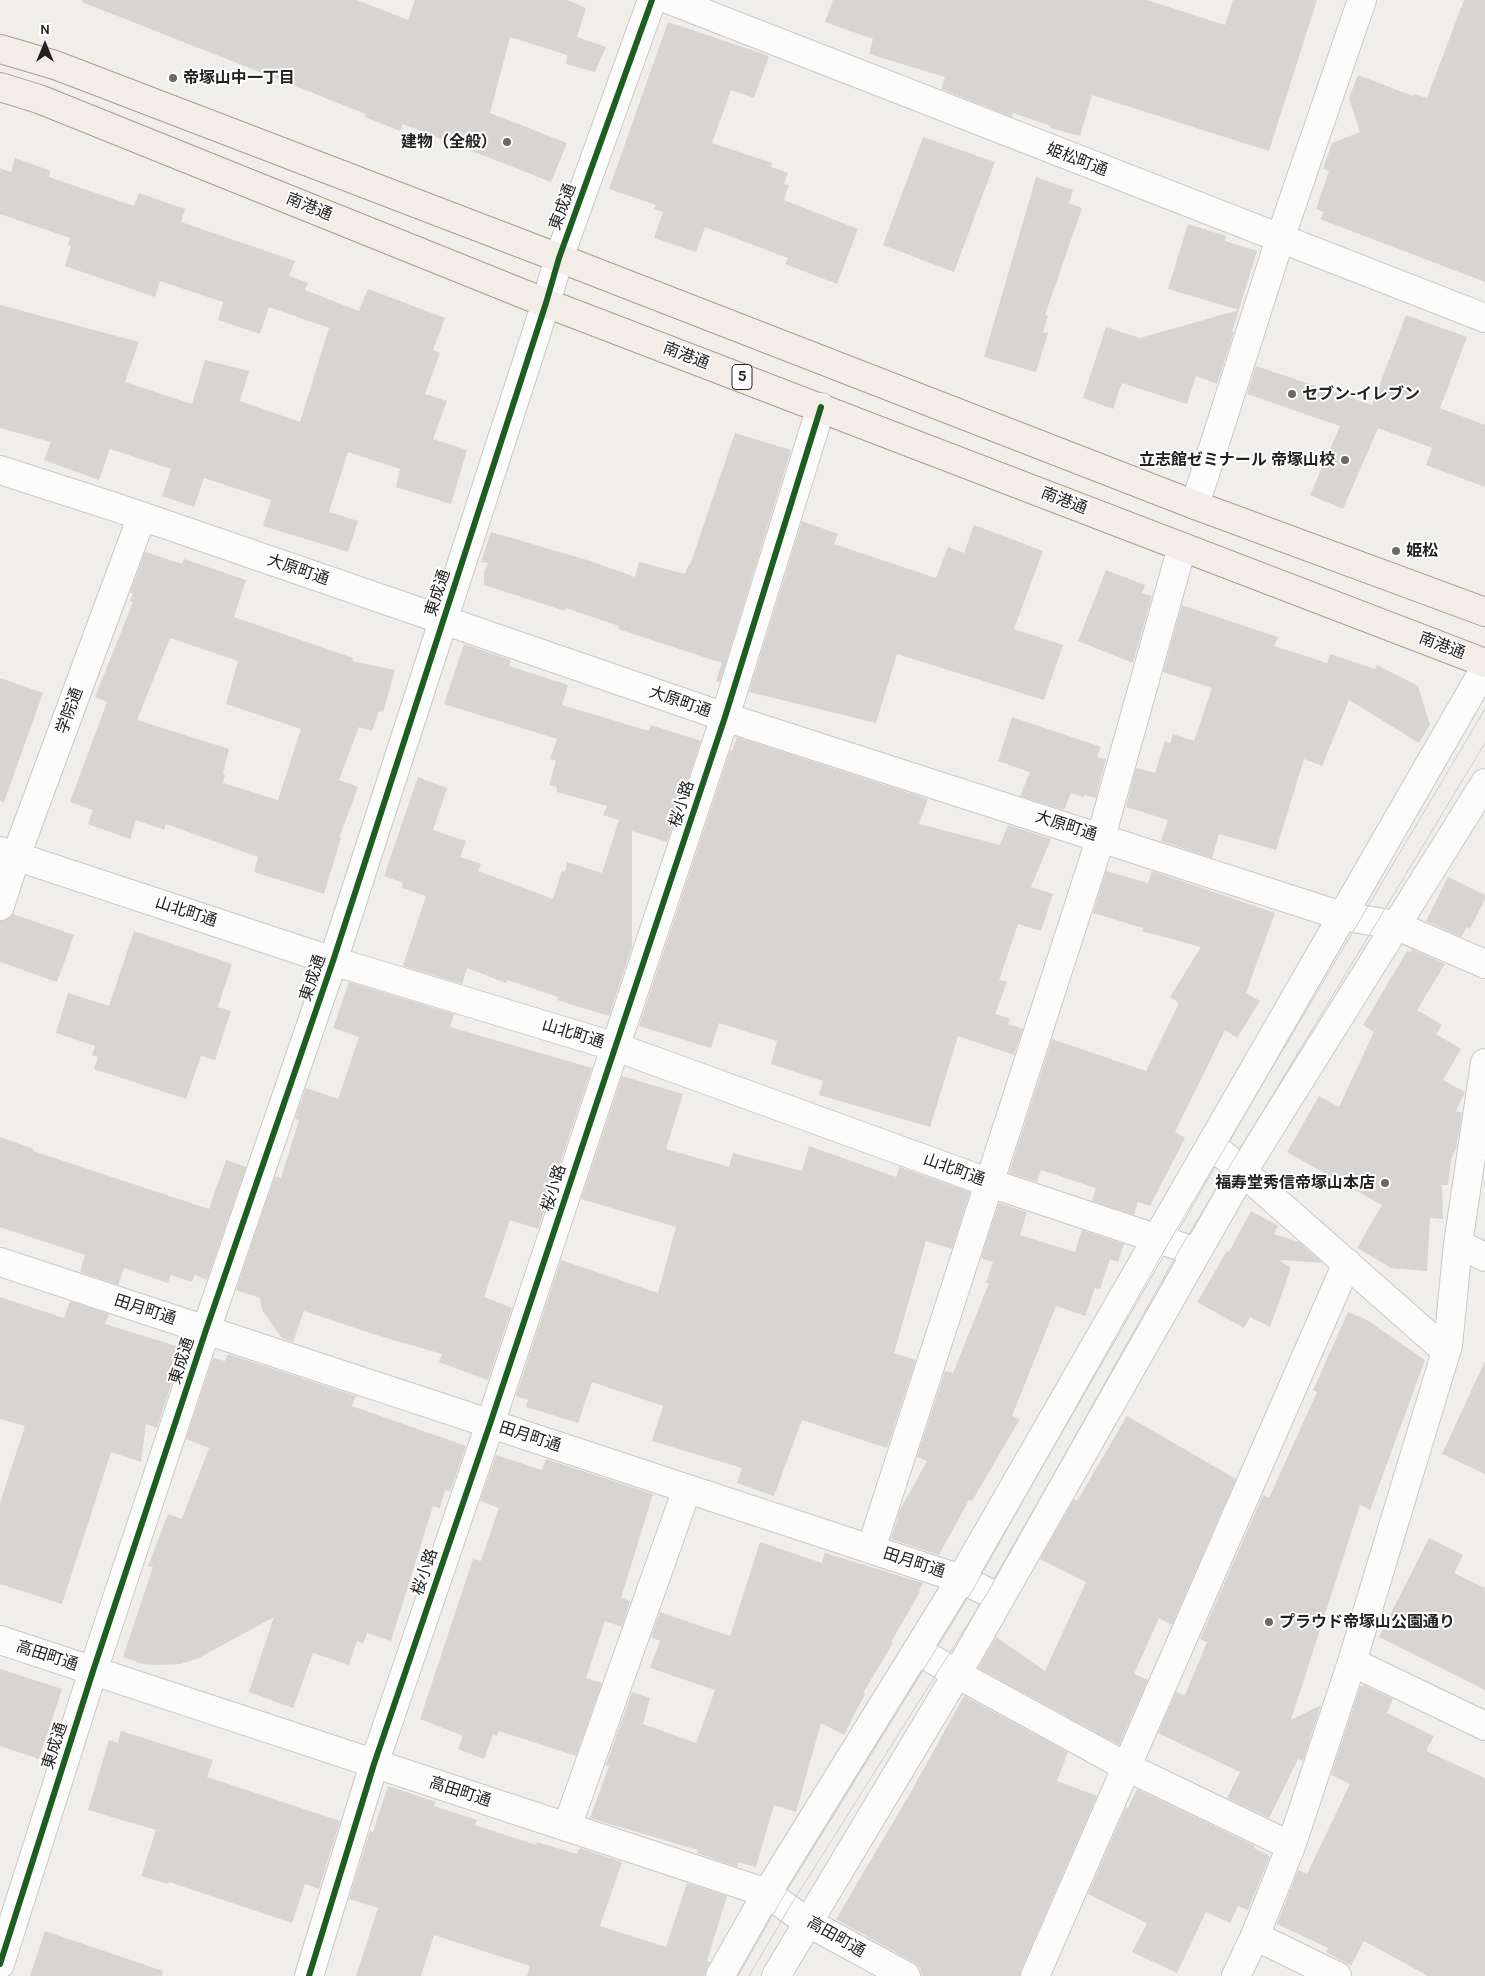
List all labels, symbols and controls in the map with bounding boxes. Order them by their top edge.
north arrow [20,20,70,70]
text: N [40,21,50,38]
place label: 帝塚山中一丁目 [183,68,295,88]
marker: 帝塚山中一丁目 [167,72,179,84]
place label: 建物（全般） [401,132,497,152]
marker: 建物（全般） [501,136,513,148]
street label: 姫松町通 [1044,140,1110,180]
street label: 東成通 [546,181,580,233]
street label: 南港通 [283,189,335,225]
street label: 南港通 [660,338,712,374]
road number: 5 [732,364,752,390]
place label: セブン-イレブン [1302,384,1420,404]
marker: セブン-イレブン [1286,388,1298,400]
place label: 立志館ゼミナール 帝塚山校 [1139,450,1335,470]
marker: 立志館ゼミナール 帝塚山校 [1339,454,1351,466]
street label: 南港通 [1038,483,1090,519]
place label: 姫松 [1406,541,1438,561]
marker: 姫松 [1390,545,1402,557]
street label: 大原町通 [265,551,331,589]
street label: 東成通 [421,567,455,619]
street label: 南港通 [1416,628,1468,664]
street label: 大原町通 [647,683,713,721]
street label: 学院通 [53,685,87,737]
street label: 桜小路 [665,778,699,830]
street label: 大原町通 [1033,807,1099,845]
street label: 山北町通 [153,893,219,931]
street label: 東成通 [296,952,330,1004]
street label: 山北町通 [540,1015,606,1053]
street label: 山北町通 [921,1150,987,1190]
street label: 桜小路 [537,1162,571,1214]
place label: 福寿堂秀信帝塚山本店 [1215,1173,1375,1193]
marker: 福寿堂秀信帝塚山本店 [1379,1177,1391,1189]
street label: 田月町通 [112,1291,178,1329]
street label: 東成通 [165,1335,199,1387]
street label: 田月町通 [497,1418,563,1456]
street label: 田月町通 [881,1544,947,1582]
street label: 桜小路 [408,1546,442,1598]
place label: プラウド帝塚山公園通り [1279,1612,1455,1632]
marker: プラウド帝塚山公園通り [1263,1616,1275,1628]
street label: 高田町通 [14,1637,80,1675]
street label: 東成通 [38,1720,72,1772]
street label: 高田町通 [427,1773,493,1811]
street label: 高田町通 [803,1913,869,1961]

